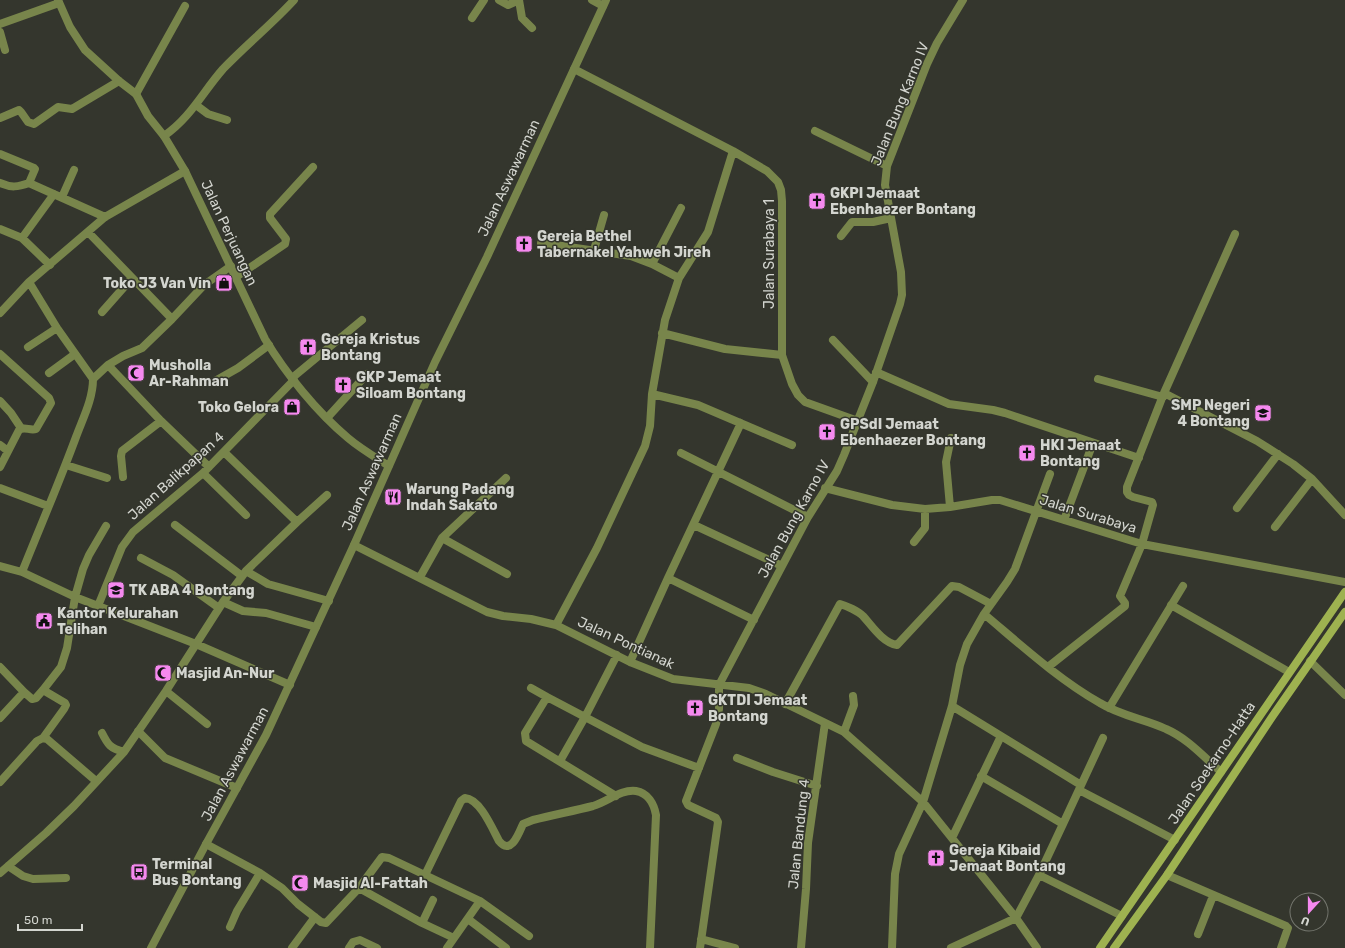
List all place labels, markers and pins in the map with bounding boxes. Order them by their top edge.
place label: GKPI Jemaat Ebenhaezer Bontang [830,185,976,218]
church icon: GKPI Jemaat Ebenhaezer Bontang [807,191,827,211]
place label: Gereja Bethel Tabernakel Yahweh Jireh [537,228,711,261]
church icon: Gereja Bethel Tabernakel Yahweh Jireh [514,234,534,254]
shop icon: Toko J3 Van Vin [214,273,234,293]
place label: Toko J3 Van Vin [103,275,211,292]
place label: Gereja Kristus Bontang [321,331,420,364]
church icon: Gereja Kristus Bontang [298,337,318,357]
place label: Musholla Ar-Rahman [149,357,229,390]
mosque icon: Musholla Ar-Rahman [126,363,146,383]
place label: GKP Jemaat Siloam Bontang [356,369,466,402]
church icon: GKP Jemaat Siloam Bontang [333,375,353,395]
shop icon: Toko Gelora [282,397,302,417]
place label: SMP Negeri 4 Bontang [1171,397,1250,430]
place label: Toko Gelora [198,399,279,416]
school or university icon: SMP Negeri 4 Bontang [1253,403,1273,423]
place label: GPSdI Jemaat Ebenhaezer Bontang [840,416,986,449]
church icon: GPSdI Jemaat Ebenhaezer Bontang [817,422,837,442]
place label: HKI Jemaat Bontang [1040,437,1121,470]
church icon: HKI Jemaat Bontang [1017,443,1037,463]
place label: Warung Padang Indah Sakato [406,481,514,514]
restaurant icon: Warung Padang Indah Sakato [383,487,403,507]
school or university icon: TK ABA 4 Bontang [106,580,126,600]
place label: TK ABA 4 Bontang [129,582,255,599]
place label: Kantor Kelurahan Telihan [57,605,179,638]
public building icon: Kantor Kelurahan Telihan [34,611,54,631]
mosque icon: Masjid An-Nur [153,663,173,683]
place label: Masjid An-Nur [176,665,275,682]
place label: GKTDI Jemaat Bontang [708,692,808,725]
church icon: GKTDI Jemaat Bontang [685,698,705,718]
place label: Gereja Kibaid Jemaat Bontang [949,842,1066,875]
church icon: Gereja Kibaid Jemaat Bontang [926,848,946,868]
place label: Terminal Bus Bontang [152,856,242,889]
bus stop icon: Terminal Bus Bontang [129,862,149,882]
mosque icon: Masjid Al-Fattah [290,873,310,893]
place label: Masjid Al-Fattah [313,875,428,892]

